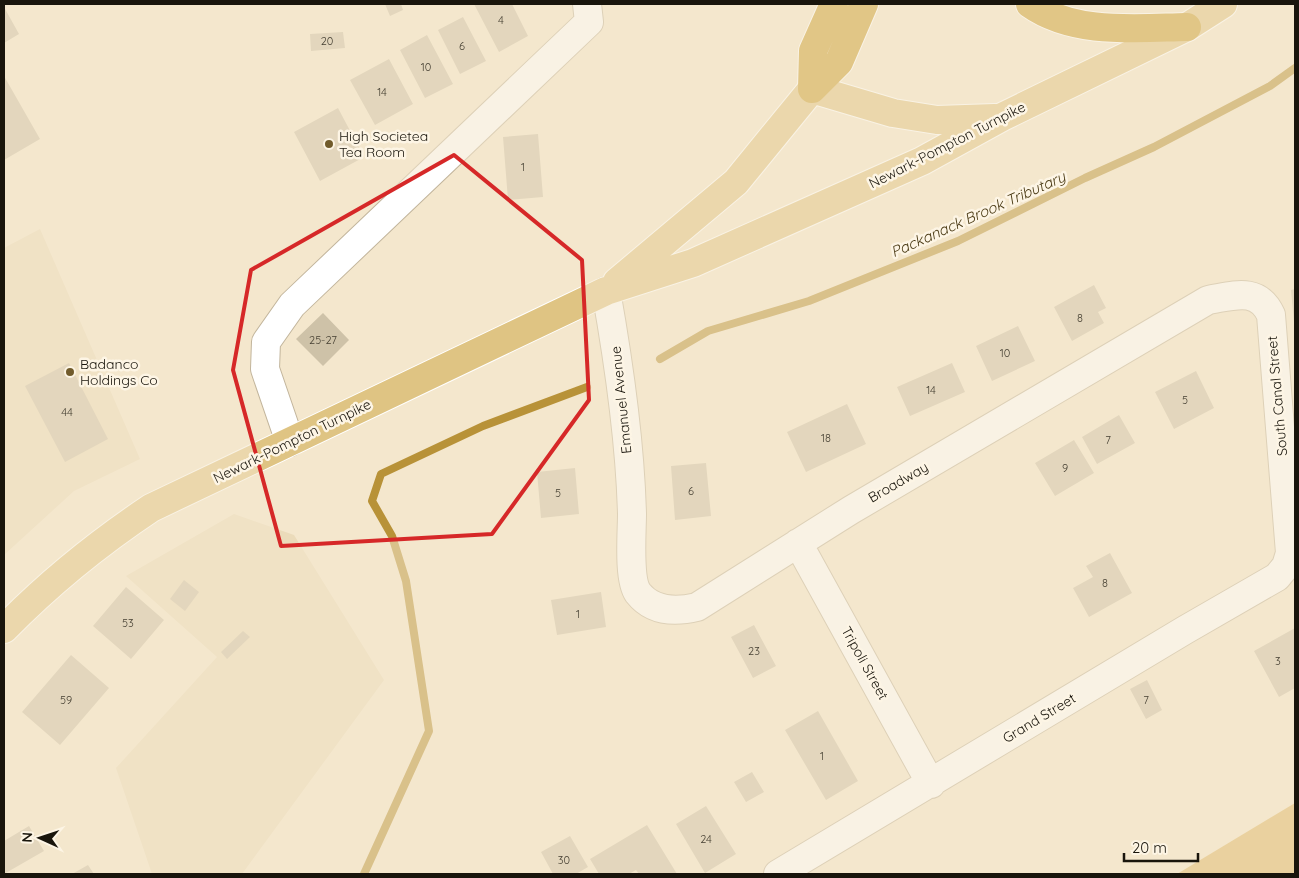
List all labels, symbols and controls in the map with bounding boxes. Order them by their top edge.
house number: 4 [498,13,504,27]
house number: 20 [321,34,333,48]
house number: 6 [459,39,465,53]
house number: 10 [421,60,431,74]
house number: 14 [377,85,387,99]
street label: Newark-Pompton Turnpike [866,98,1028,192]
place label: High Societea Tea Room [339,127,428,161]
marker: High Societea Tea Room [323,138,335,150]
house number: 1 [521,160,525,174]
water label: Packanack Brook Tributary [888,166,1070,261]
house number: 8 [1077,311,1083,325]
house number: 25-27 [309,333,337,347]
street label: South Canal Street [1263,335,1291,457]
street label: Emanuel Avenue [606,345,636,455]
house number: 10 [1000,346,1010,360]
place label: Badanco Holdings Co [80,355,158,389]
marker: Badanco Holdings Co [64,366,76,378]
house number: 14 [926,383,936,397]
house number: 5 [1182,393,1188,407]
street label: Newark-Pompton Turnpike [210,395,374,487]
house number: 44 [61,405,73,419]
house number: 18 [821,431,831,445]
house number: 7 [1105,433,1111,447]
street label: Broadway [865,458,931,506]
house number: 9 [1062,461,1068,475]
house number: 6 [688,484,694,498]
house number: 5 [555,486,561,500]
house number: 8 [1102,576,1108,590]
house number: 1 [576,607,580,621]
house number: 53 [122,616,134,630]
street label: Tripoli Street [837,623,893,703]
house number: 23 [748,644,760,658]
house number: 3 [1275,654,1281,668]
street label: Grand Street [999,689,1079,747]
house number: 59 [60,693,72,707]
house number: 7 [1143,693,1149,707]
house number: 1 [820,749,824,763]
north arrow [15,813,65,863]
scale bar [1124,830,1198,862]
text: N [18,832,36,843]
house number: 24 [700,832,712,846]
text: 20 m [1132,838,1167,857]
house number: 30 [558,853,570,867]

